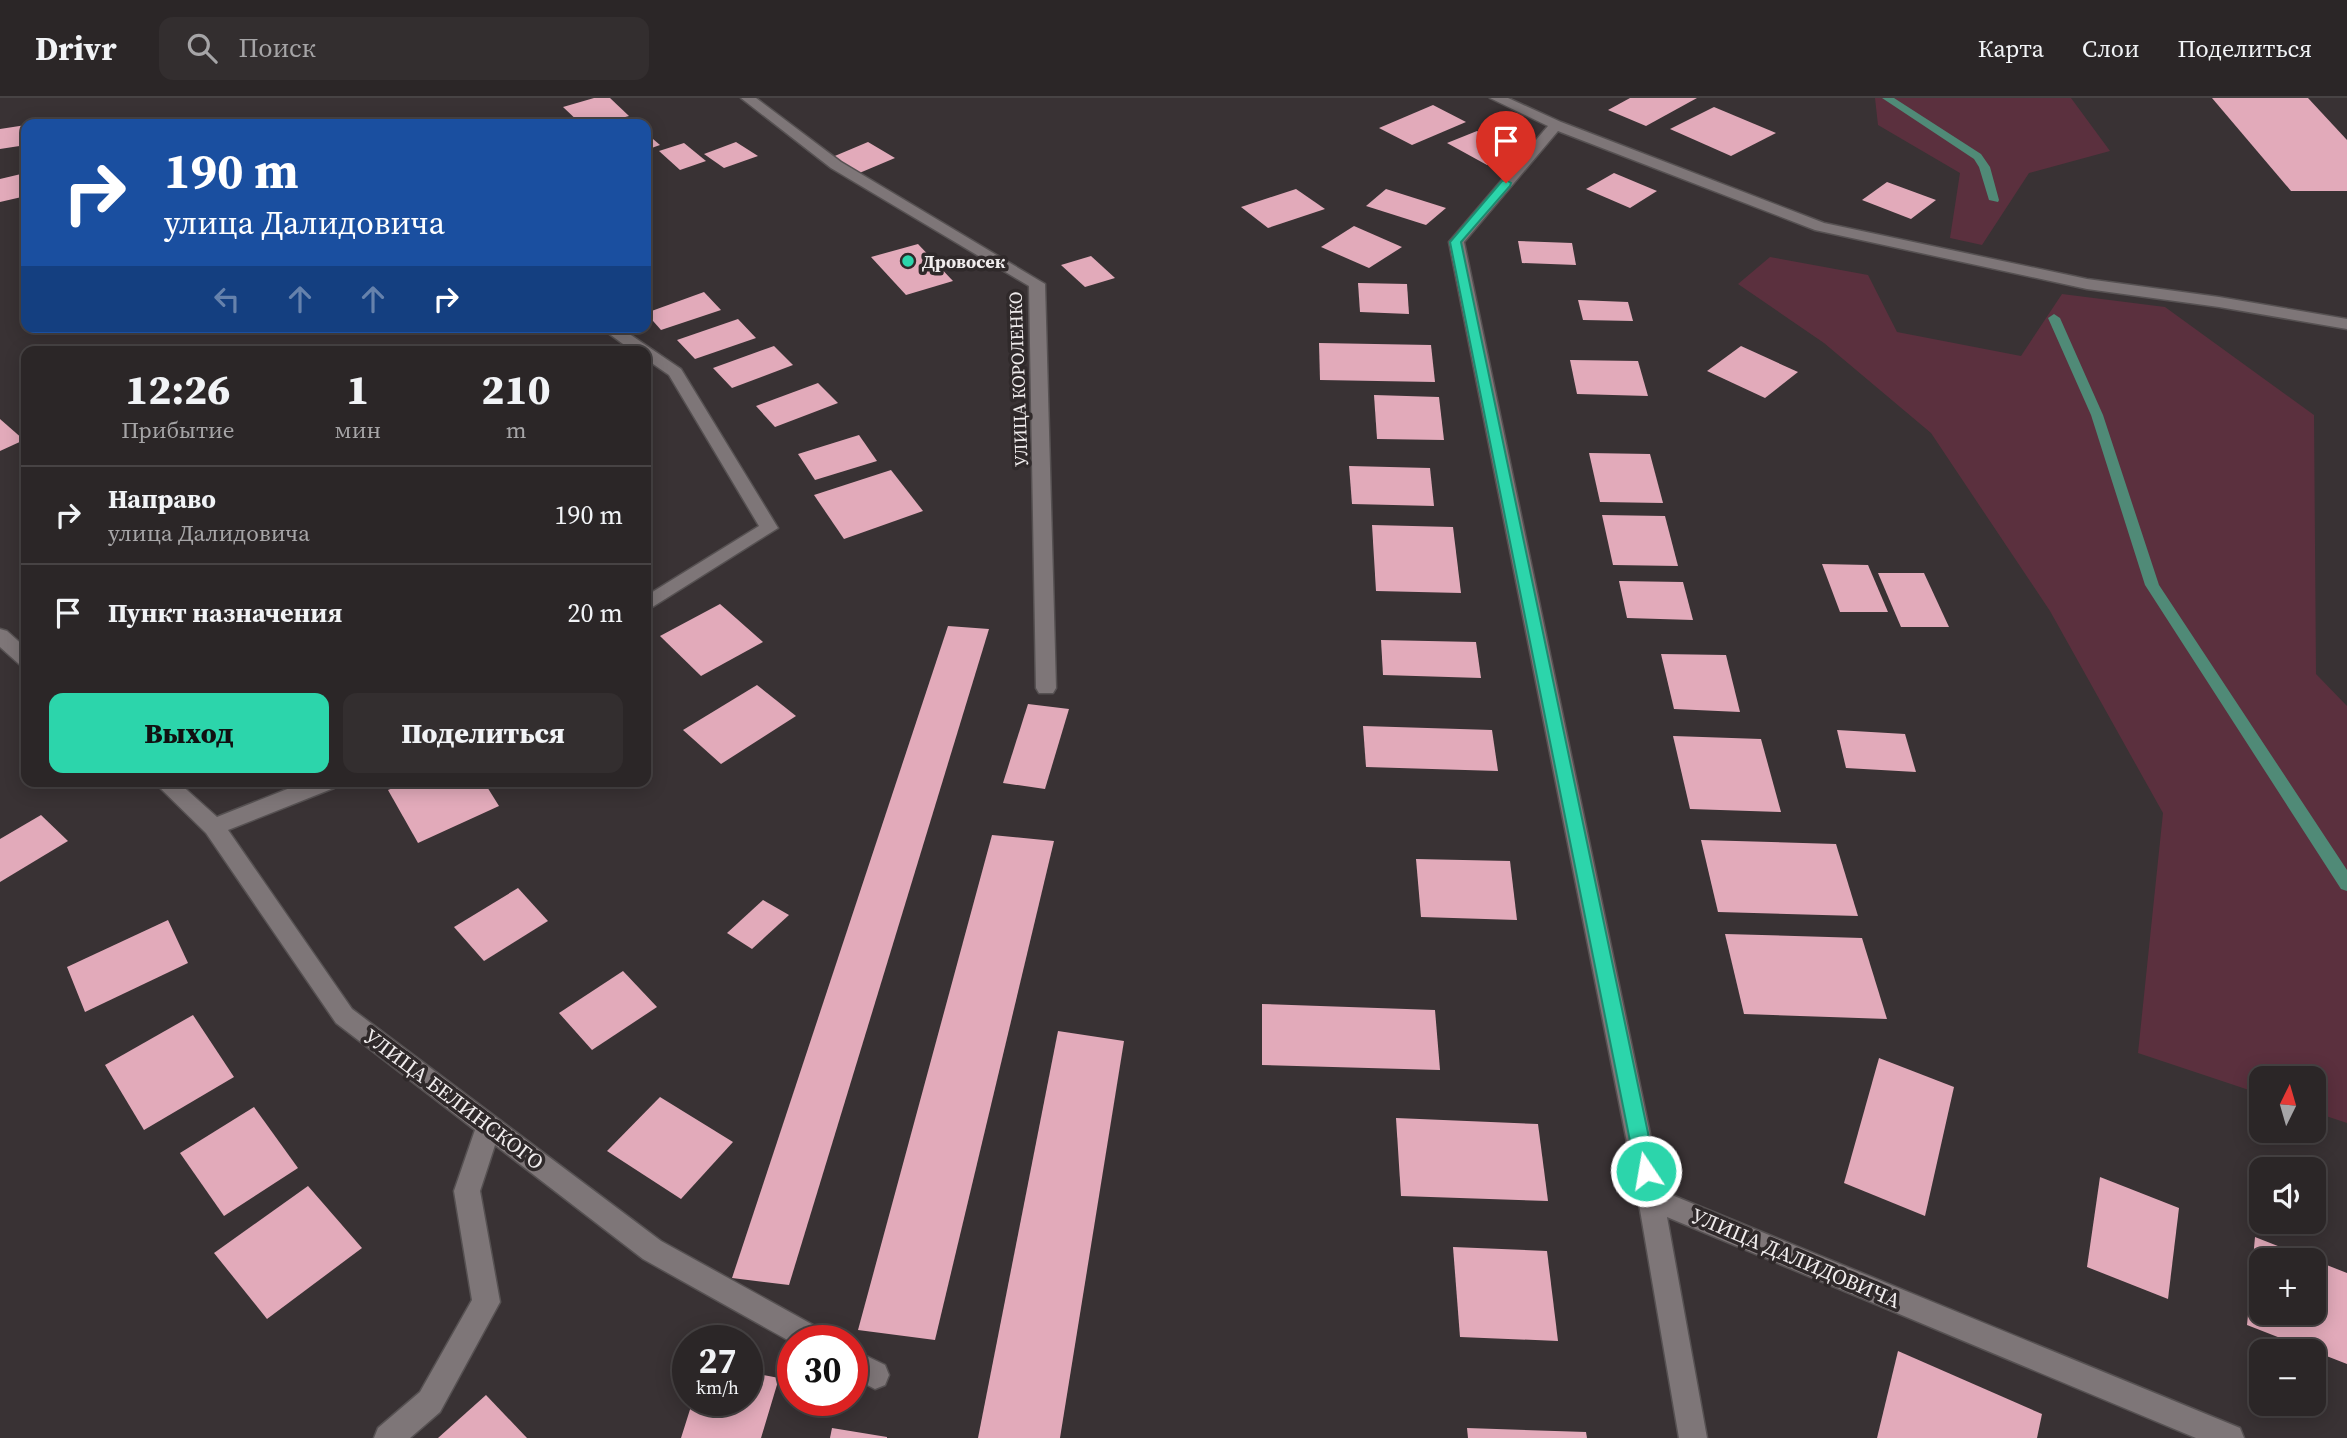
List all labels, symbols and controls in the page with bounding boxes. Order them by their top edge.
search box [159,17,649,80]
text: Drivr [35,26,117,71]
icon: search [183,29,221,67]
text: Поиск [239,30,316,66]
text: Карта [1978,32,2044,65]
text: Слои [2082,32,2139,65]
text: Поделиться [2177,32,2312,65]
pin [1476,111,1536,183]
icon: arrive [1487,122,1525,160]
text: 190 m [164,137,299,204]
icon: right [49,147,140,238]
text: улица Далидовича [164,201,445,245]
place label: Дровосек [922,249,1006,274]
marker: Дровосек [900,253,916,269]
icon: left [208,280,246,318]
icon: ahead [281,280,319,318]
icon: ahead [354,280,392,318]
icon: right [427,280,465,318]
street label: УЛИЦА КОРОЛЕНКО [1002,291,1034,467]
text: 12:26 [125,360,230,418]
text: 1 [346,360,369,418]
text: 210 [481,360,551,418]
text: Прибытие [121,414,234,446]
text: мин [335,414,381,446]
text: m [506,414,526,446]
text: Направо [108,481,216,517]
icon: right [49,496,87,534]
text: 190 m [555,497,623,533]
text: улица Далидовича [108,517,310,549]
icon: arrive [49,594,87,632]
text: Пункт назначения [108,595,342,631]
text: 20 m [568,595,623,631]
button: Выход [49,693,329,773]
button: Поделиться [343,693,623,773]
street label: УЛИЦА БЕЛИНСКОГО [358,1022,550,1176]
north arrow [2249,1066,2326,1143]
map controls [2249,1066,2326,1416]
position arrow [1609,1134,1683,1208]
button: sound [2249,1157,2326,1234]
street label: УЛИЦА ДАЛИДОВИЧА [1687,1201,1905,1315]
button: + [2249,1248,2326,1325]
speed limit sign: 30 [777,1325,868,1416]
text: 27 [699,1337,736,1385]
button: − [2249,1339,2326,1416]
text: km/h [696,1375,739,1400]

